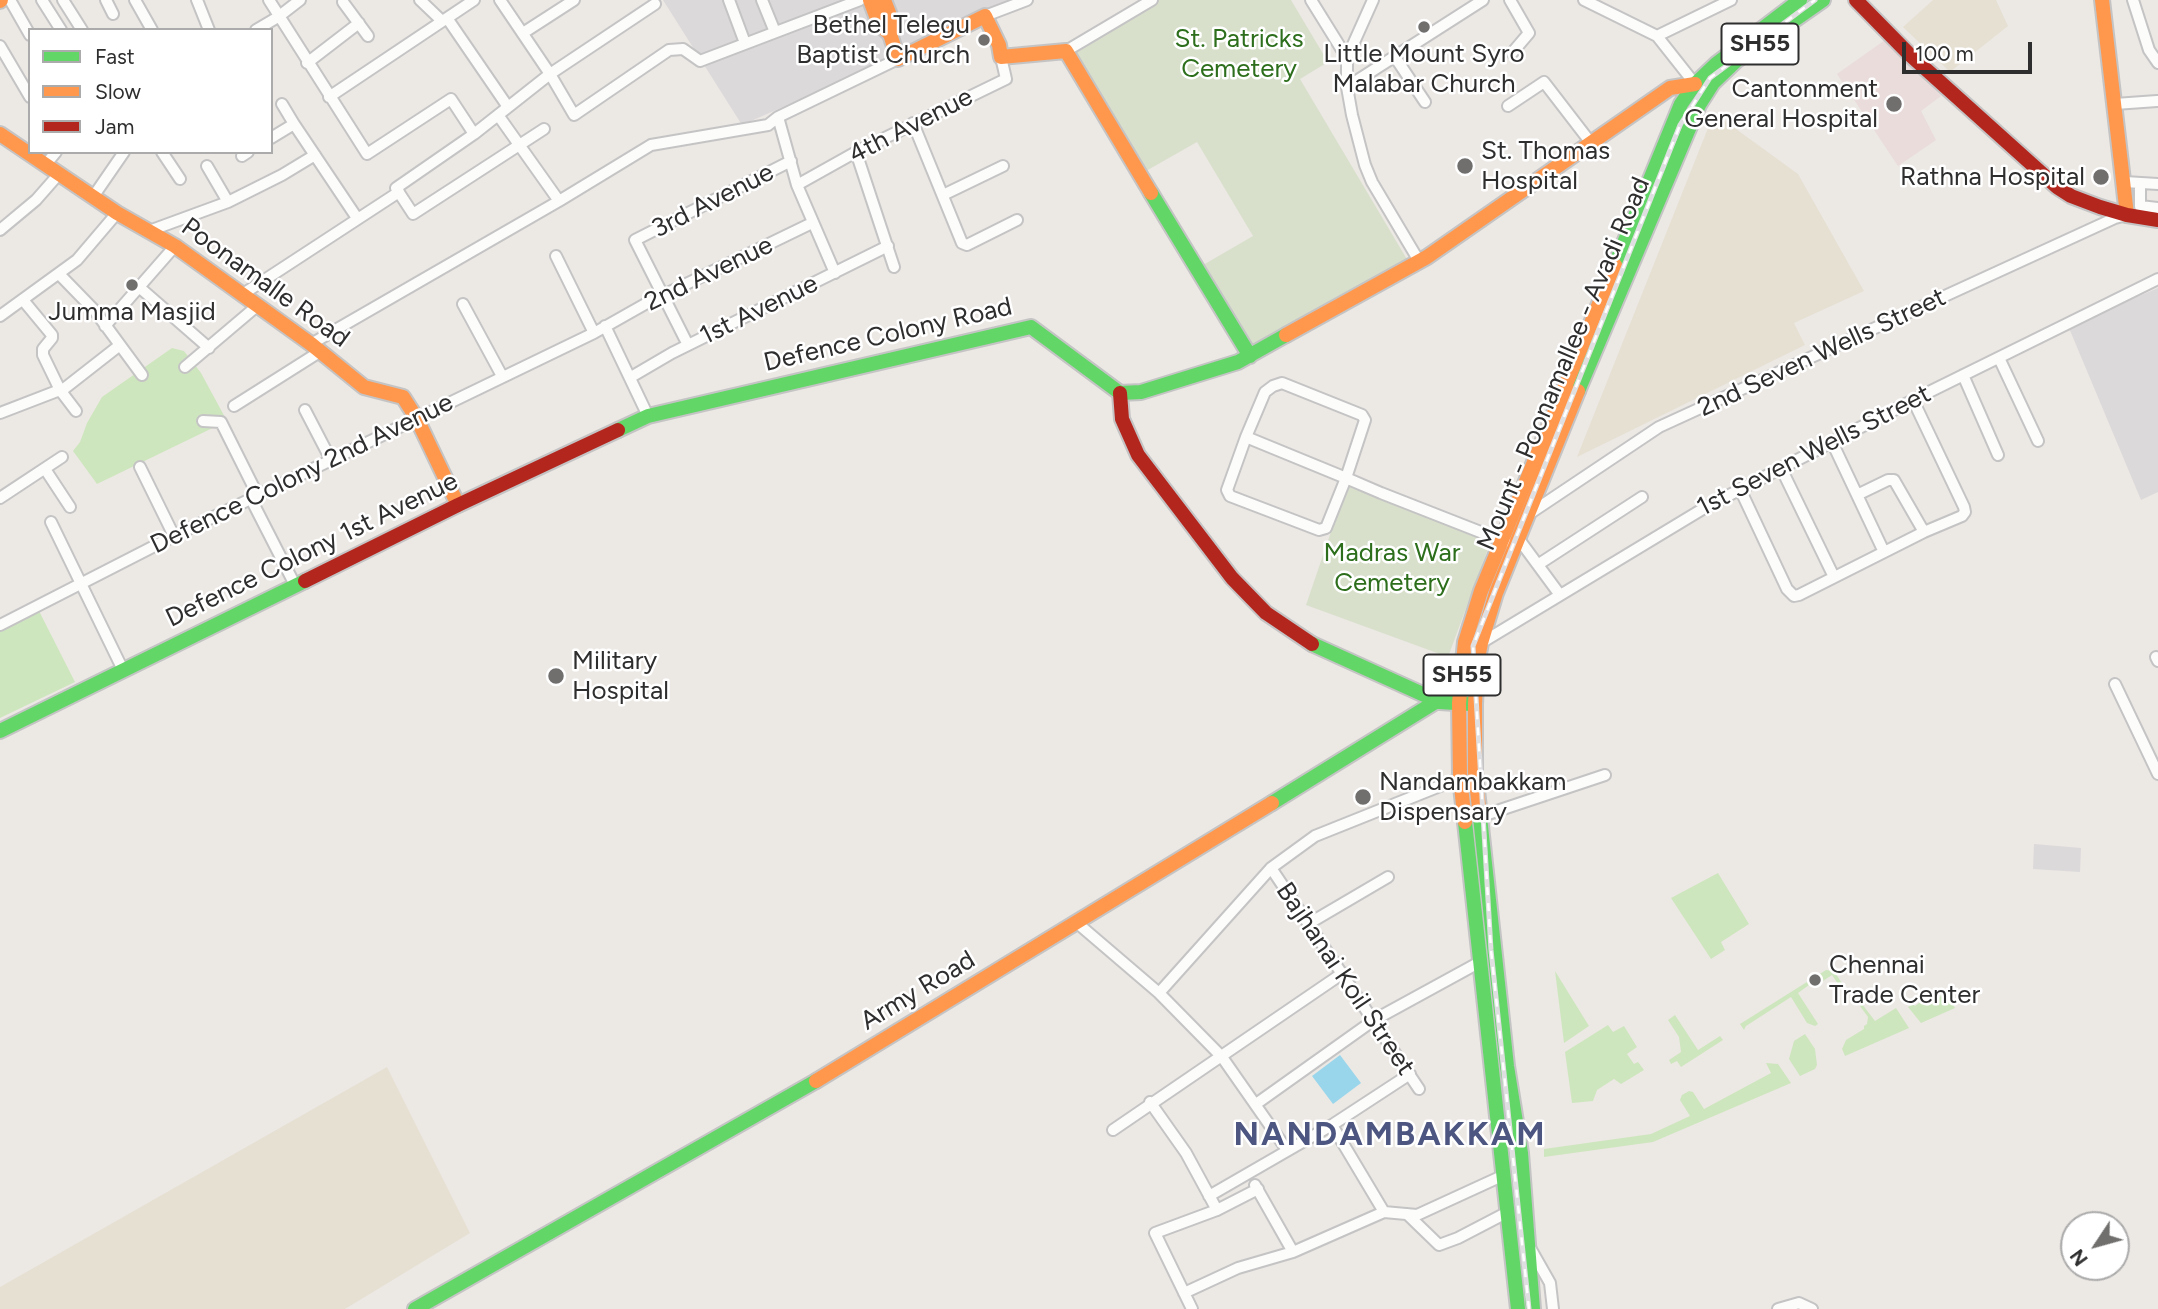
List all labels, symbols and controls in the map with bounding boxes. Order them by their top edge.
place label: Bethel Telegu Baptist Church [796,9,970,70]
marker: Little Mount Syro Malabar Church [1416,19,1432,35]
park label: St. Patricks Cemetery [1174,23,1304,84]
road number: SH55 [1722,24,1798,64]
legend [28,28,273,154]
scale bar [1906,28,2036,72]
marker: Bethel Telegu Baptist Church [976,32,992,48]
place label: Little Mount Syro Malabar Church [1323,38,1525,100]
text: 100 m [1915,41,1974,66]
text: Fast [95,44,135,69]
place label: Cantonment General Hospital [1684,73,1878,134]
text: Slow [95,79,141,104]
street label: 4th Avenue [844,81,978,171]
marker: Cantonment General Hospital [1884,94,1904,114]
text: Jam [95,114,134,139]
place label: St. Thomas Hospital [1481,135,1610,196]
marker: St. Thomas Hospital [1455,156,1475,176]
street label: 3rd Avenue [647,157,779,245]
place label: Rathna Hospital [1900,161,2085,193]
marker: Rathna Hospital [2091,167,2111,187]
street label: Mount - Poonamallee - Avadi Road [1471,173,1657,555]
street label: Poonamalle Road [175,212,355,354]
street label: 2nd Avenue [640,230,778,318]
street label: 1st Avenue [695,268,823,352]
marker: Jumma Masjid [124,277,140,293]
street label: 2nd Seven Wells Street [1693,282,1951,424]
street label: Defence Colony Road [761,291,1015,379]
place label: Jumma Masjid [48,296,216,328]
street label: 1st Seven Wells Street [1692,379,1936,523]
street label: Defence Colony 2nd Avenue [146,387,458,561]
street label: Defence Colony 1st Avenue [161,466,463,634]
park label: Madras War Cemetery [1323,537,1461,598]
place label: Military Hospital [572,645,669,706]
road number: SH55 [1424,654,1500,696]
marker: Military Hospital [546,666,566,686]
place label: Nandambakkam Dispensary [1379,766,1566,828]
marker: Nandambakkam Dispensary [1353,787,1373,807]
street label: Bajhanai Koil Street [1269,877,1421,1081]
street label: Army Road [855,945,981,1037]
place label: Chennai Trade Center [1829,949,1980,1010]
marker: Chennai Trade Center [1807,972,1823,988]
district label: NANDAMBAKKAM [1235,1115,1545,1155]
north arrow [2060,1211,2130,1281]
text: N [2066,1245,2093,1270]

